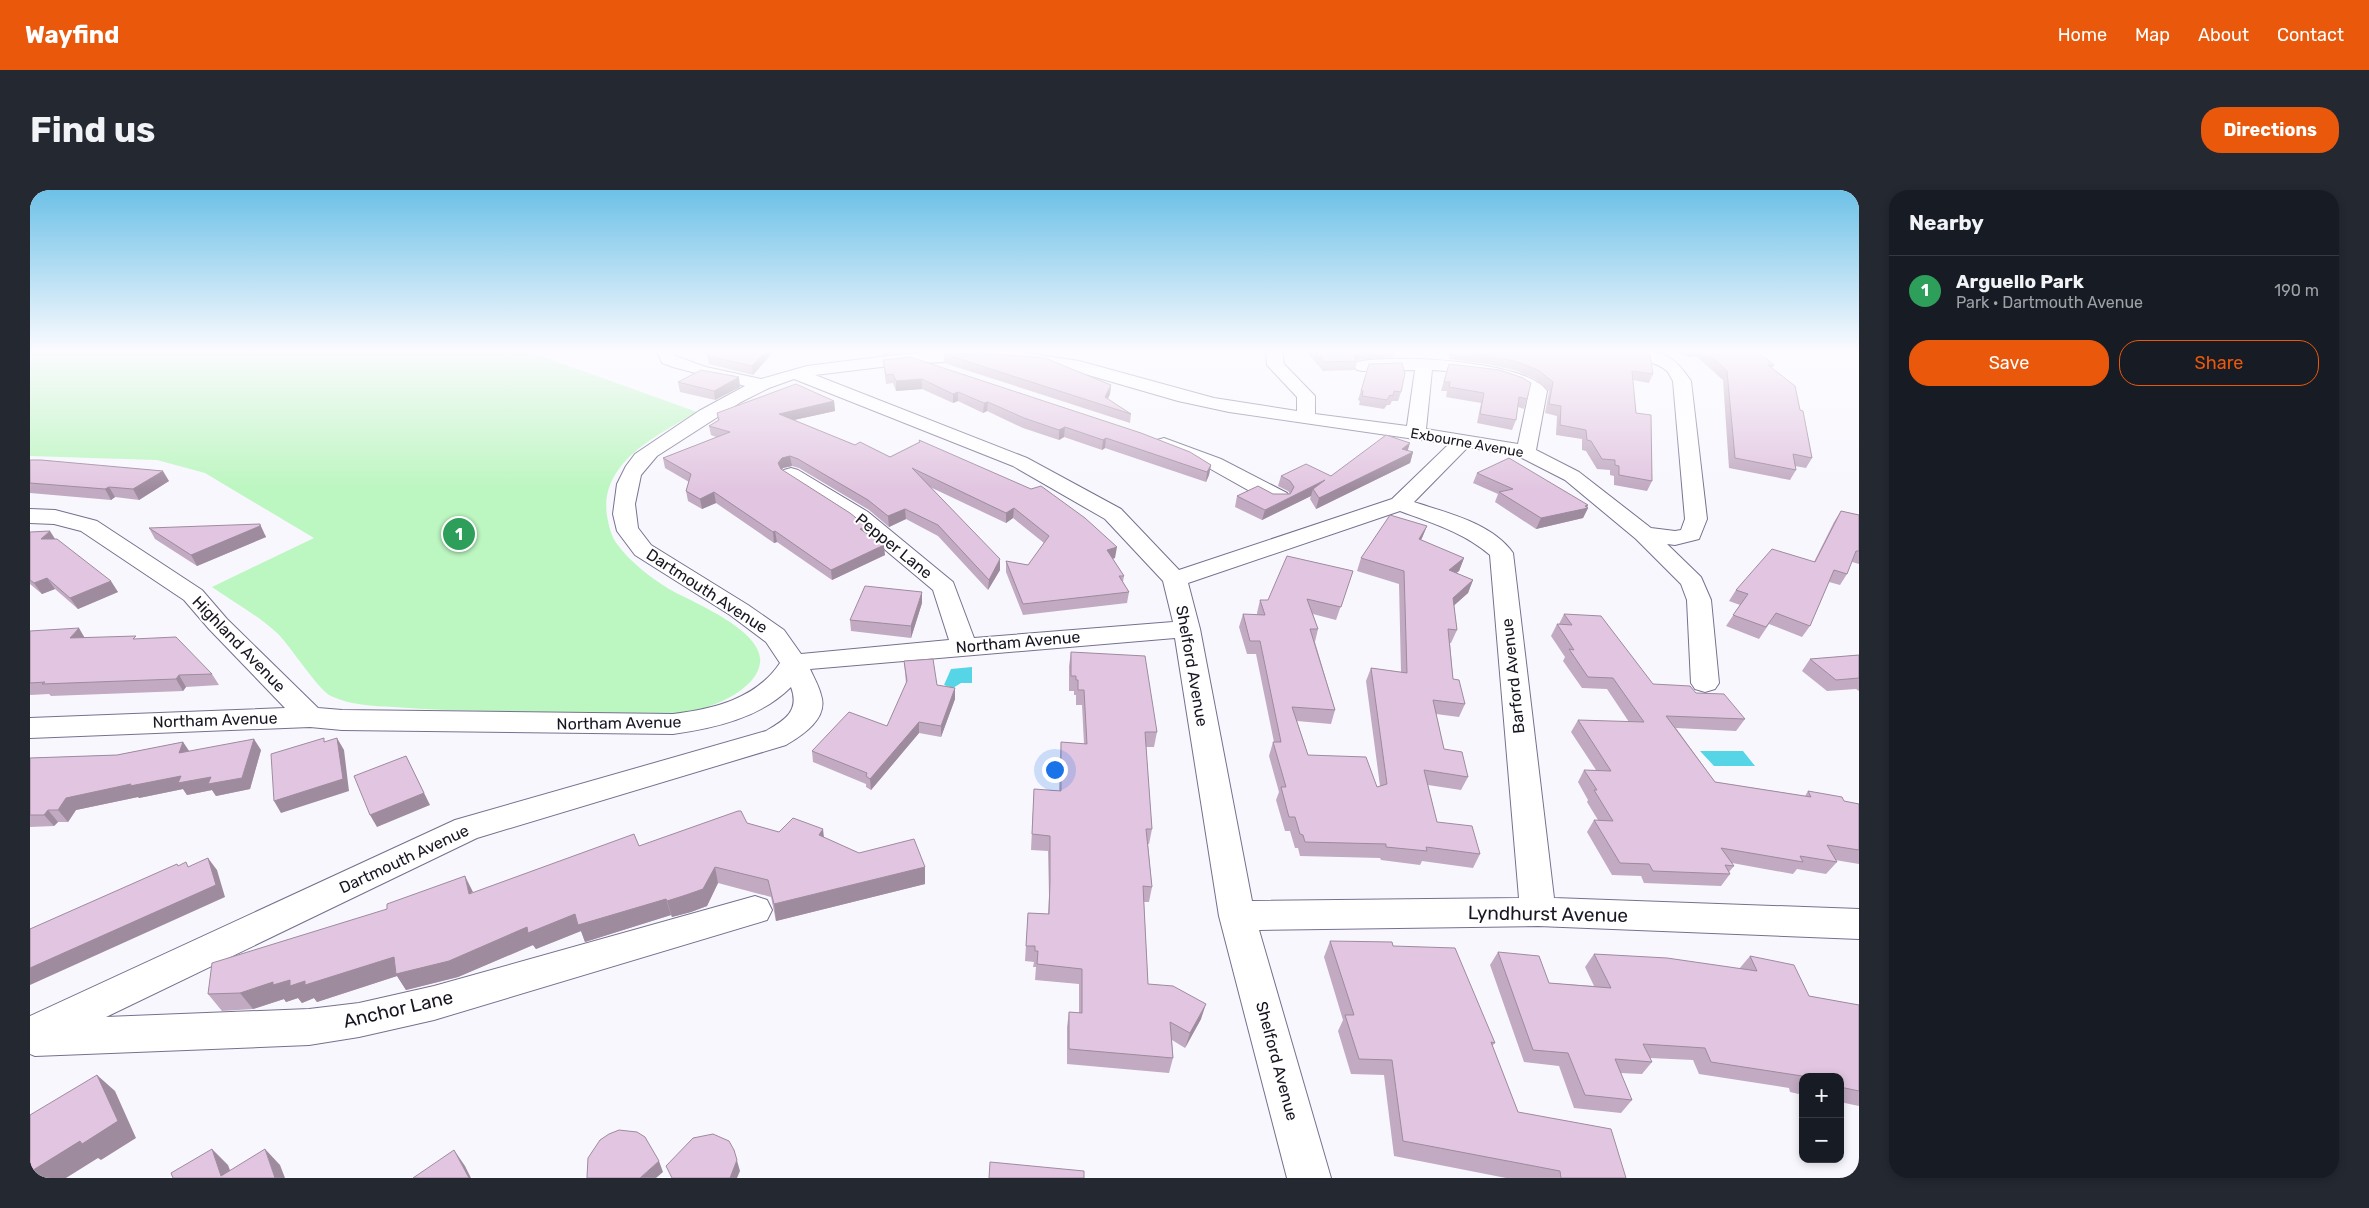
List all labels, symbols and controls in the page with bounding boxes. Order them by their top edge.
text: Wayfind [25,21,119,49]
text: Home [2058,24,2107,46]
text: Map [2135,24,2170,46]
text: About [2198,24,2249,46]
text: Contact [2277,24,2344,46]
button: Directions [2201,107,2339,153]
text: Find us [30,109,155,151]
text: Nearby [1909,210,1984,235]
text: Arguello Park [1956,270,2084,293]
text: 1 [1921,281,1929,300]
text: 190 m [2274,281,2319,300]
text: Park · Dartmouth Avenue [1956,293,2143,312]
button: Save [1909,340,2109,386]
button: Share [2119,340,2319,386]
street label: Exbourne Avenue [1409,425,1525,461]
street label: Pepper Lane [852,509,936,583]
pin: 1 [443,515,475,553]
street label: Dartmouth Avenue [643,545,771,637]
street label: Highland Avenue [188,592,290,696]
street label: Shelford Avenue [1172,604,1212,728]
street label: Barford Avenue [1497,617,1528,735]
street label: Northam Avenue [955,627,1081,657]
street label: Northam Avenue [152,708,278,732]
street label: Northam Avenue [556,712,682,734]
your location [1042,757,1068,783]
street label: Dartmouth Avenue [336,821,472,897]
street label: Lyndhurst Avenue [1468,901,1628,927]
street label: Anchor Lane [341,985,455,1033]
street label: Shelford Avenue [1252,999,1302,1123]
map controls [1799,1073,1844,1163]
button: + [1799,1073,1844,1118]
button: − [1799,1118,1844,1163]

